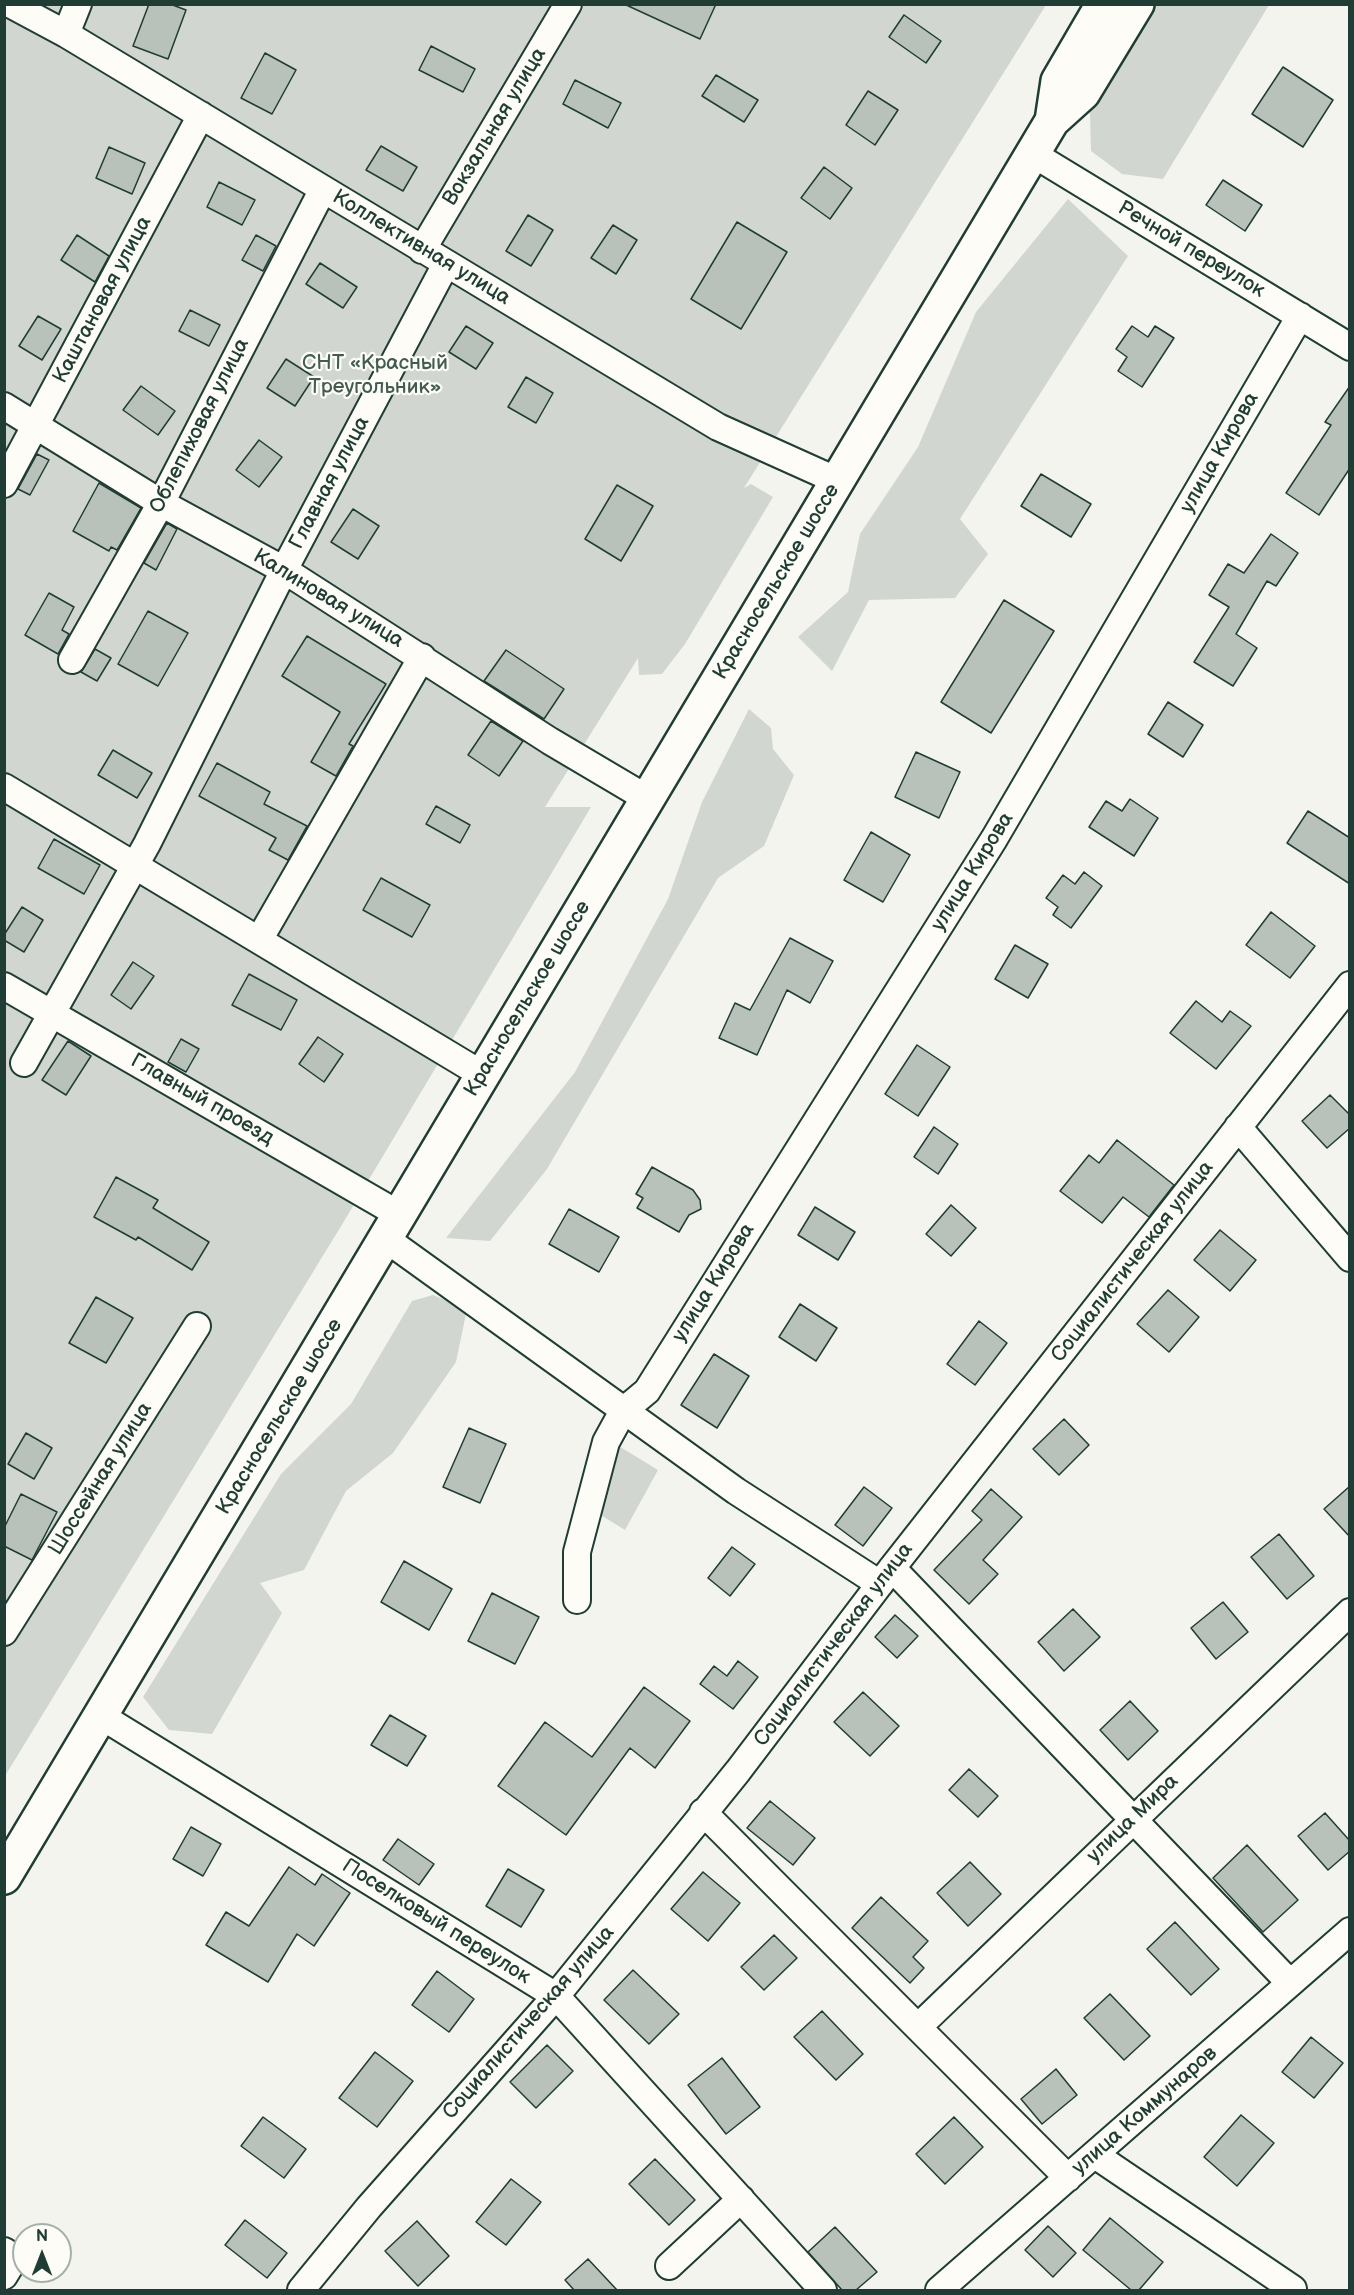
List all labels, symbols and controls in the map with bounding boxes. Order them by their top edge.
street label: Вокзальная улица [438,43,552,211]
street label: Коллективная улица [327,185,515,311]
street label: Речной переулок [1113,196,1269,304]
street label: Каштановая улица [48,212,158,388]
street label: Облепиховая улица [145,334,255,518]
park label: СНТ «Красный Треугольник» [302,351,448,401]
street label: улица Кирова [1175,388,1265,518]
street label: Главная улица [284,412,376,554]
street label: Красносельское шоссе [708,479,846,685]
street label: Калиновая улица [248,544,408,654]
street label: улица Кирова [926,808,1020,936]
street label: Красносельское шоссе [459,896,597,1102]
street label: Главный проезд [126,1049,278,1151]
street label: Социалистическая улица [1047,1156,1219,1368]
street label: улица Кирова [667,1219,761,1347]
street label: Красносельское шоссе [211,1314,349,1520]
street label: Шоссейная улица [44,1398,158,1560]
street label: Социалистическая улица [749,1538,919,1752]
street label: улица Мира [1082,1769,1184,1869]
street label: Поселковый переулок [337,1854,535,1990]
street label: Социалистическая улица [438,1921,620,2125]
street label: улица Коммунаров [1067,2041,1223,2181]
north arrow [12,2223,72,2283]
text: N [36,2227,48,2246]

